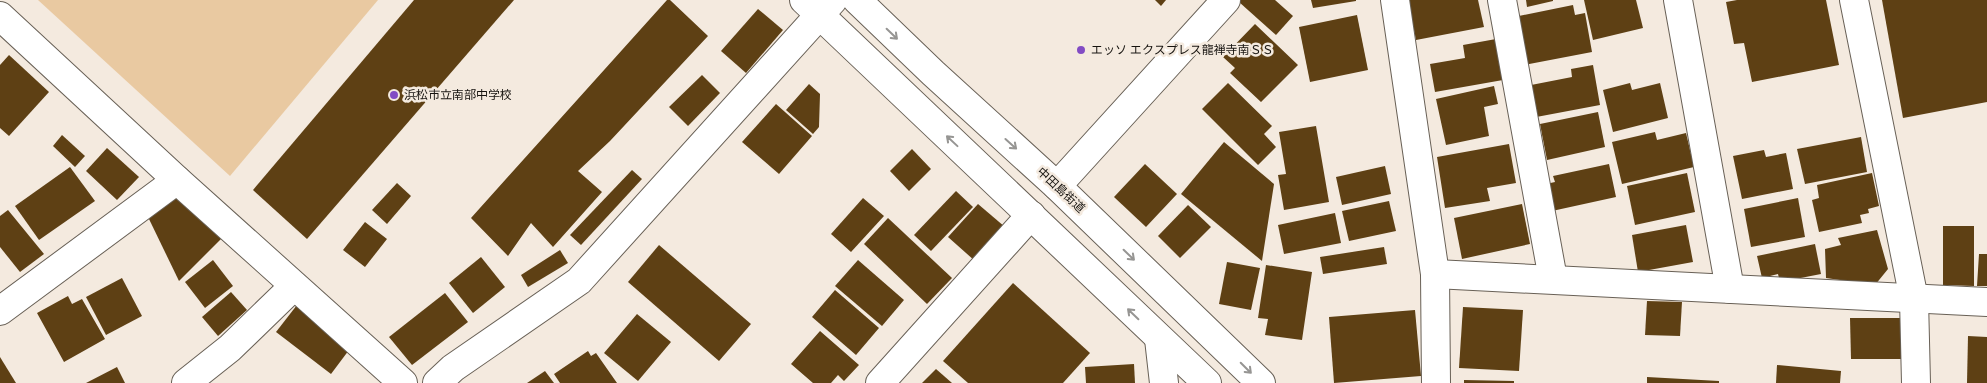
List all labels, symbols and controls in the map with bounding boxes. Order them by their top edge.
one-way arrow [886,28,898,40]
place label: エッソ エクスプレス龍禅寺南ＳＳ [1091,43,1274,57]
marker: エッソ エクスプレス龍禅寺南ＳＳ [1075,44,1087,56]
place label: 浜松市立南部中学校 [404,88,512,102]
marker: 浜松市立南部中学校 [388,89,400,101]
one-way arrow [946,135,959,147]
one-way arrow [1005,138,1018,150]
street label: 中田島街道 [1034,164,1088,216]
one-way arrow [1123,249,1135,261]
one-way arrow [1127,308,1139,320]
one-way arrow [1240,362,1253,374]

